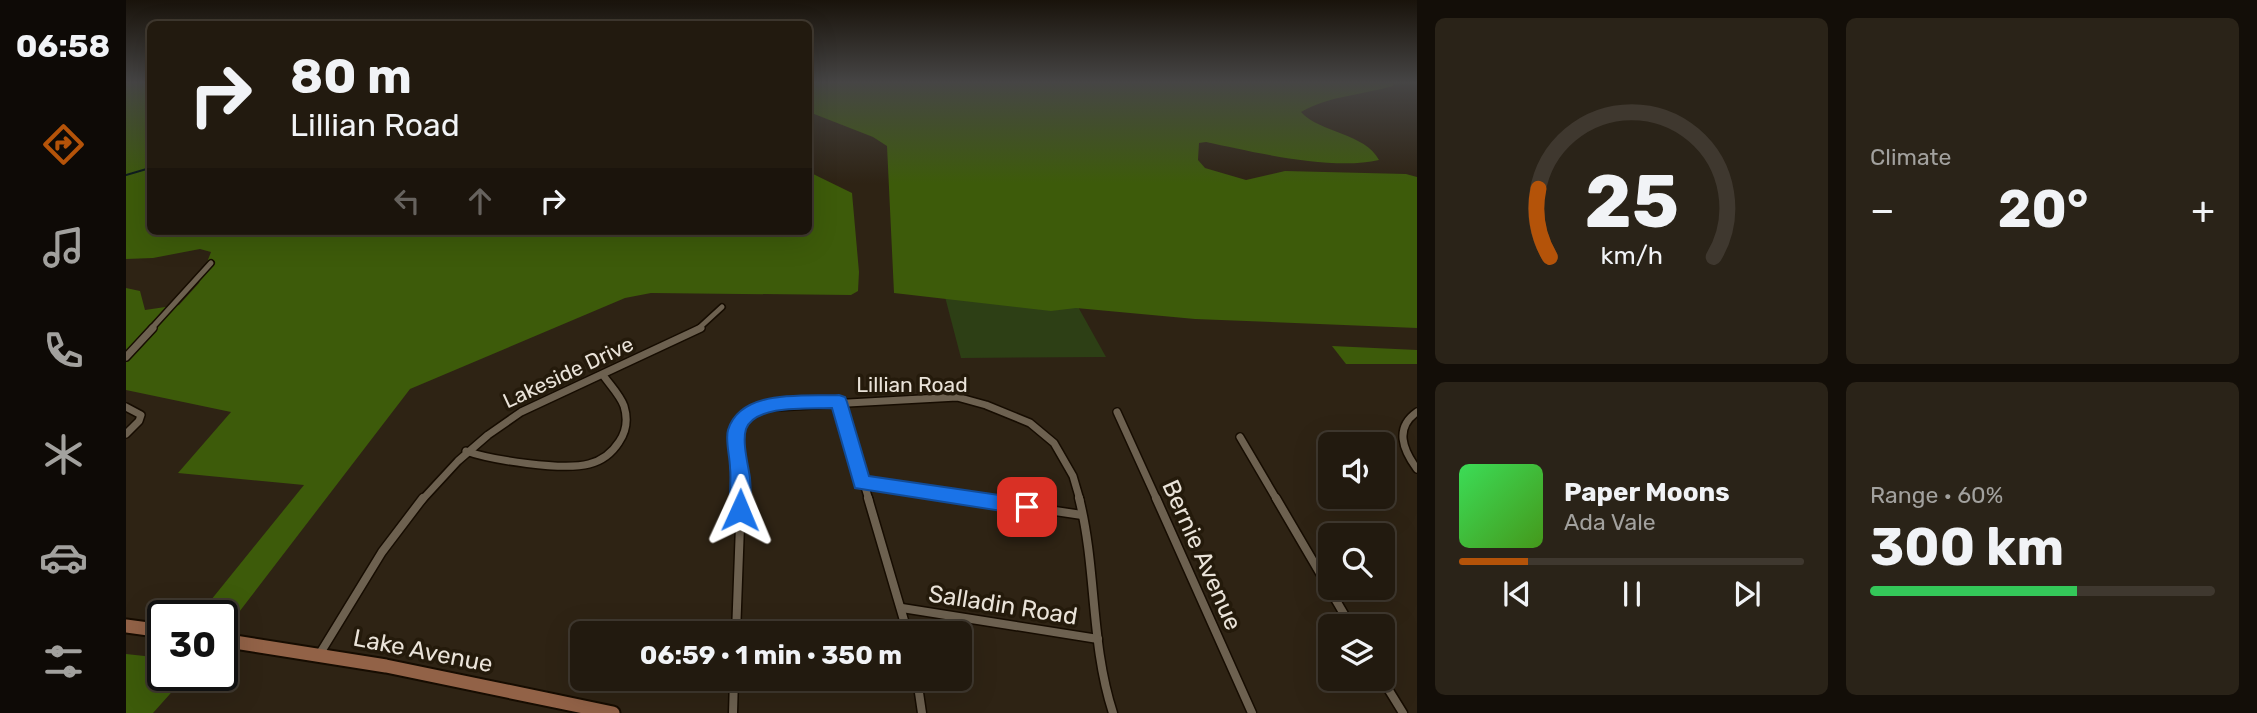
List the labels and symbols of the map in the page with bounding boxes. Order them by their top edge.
street label: Lakeside Drive [499,331,637,413]
street label: Lillian Road [856,372,968,397]
position arrow [703,473,777,547]
street label: Bernie Avenue [1156,475,1248,635]
pin [997,477,1057,537]
street label: Salladin Road [926,579,1080,631]
speed limit sign: 30 [147,600,238,691]
street label: Lake Avenue [351,624,495,678]

